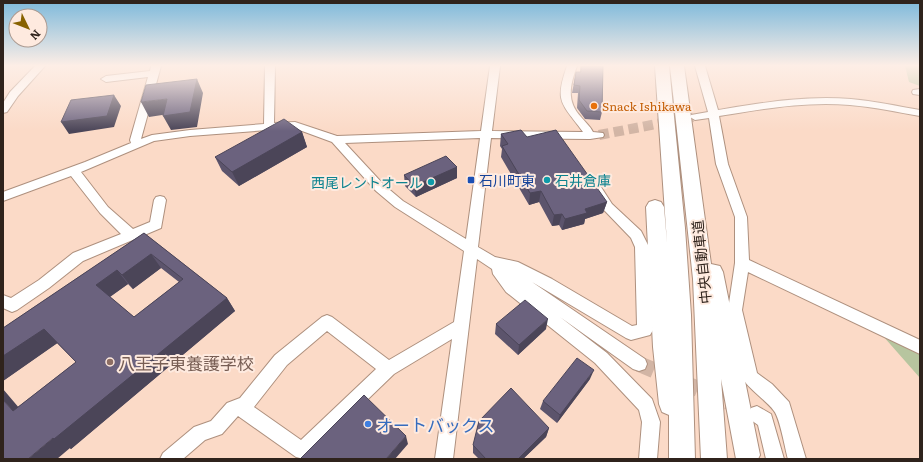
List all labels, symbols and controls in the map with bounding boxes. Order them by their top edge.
north arrow [8,8,48,48]
text: N [27,27,45,44]
place label: Snack Ishikawa [602,97,692,115]
marker: Snack Ishikawa [589,101,599,111]
place label: 石川町東 [479,170,535,190]
place label: 石井倉庫 [555,170,611,190]
place label: 西尾レントオール [311,172,423,192]
marker: 石川町東 [466,175,476,185]
marker: 石井倉庫 [542,175,552,185]
marker: 西尾レントオール [426,177,436,187]
street label: 中央自動車道 [687,219,715,305]
place label: 八王子東養護学校 [118,350,254,375]
marker: 八王子東養護学校 [105,357,115,367]
place label: オートバックス [376,412,495,437]
marker: オートバックス [363,419,373,429]

